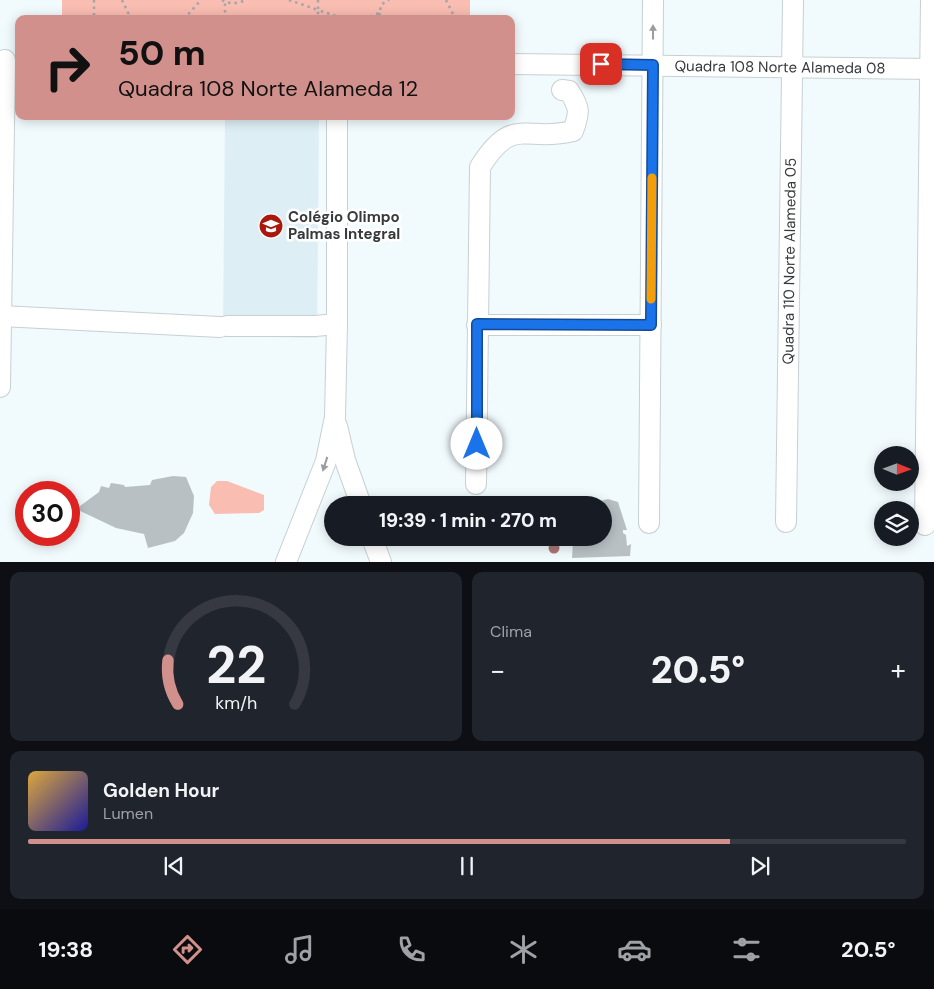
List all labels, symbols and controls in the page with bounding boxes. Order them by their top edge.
one-way arrow [649,24,657,40]
text: 50 m [118,30,206,76]
icon: right [35,35,100,100]
pin [580,43,622,85]
icon: arrive [587,50,615,78]
street label: Quadra 108 Norte Alameda 08 [674,56,886,78]
text: Quadra 108 Norte Alameda 12 [118,74,418,103]
street label: Quadra 110 Norte Alameda 05 [778,158,801,364]
place label: Colégio Olimpo Palmas Integral [288,207,400,244]
school or university icon: Colégio Olimpo Palmas Integral [258,213,284,239]
position arrow [450,417,502,469]
north arrow [874,446,919,491]
map controls [874,446,919,546]
one-way arrow [320,457,328,472]
speed limit sign: 30 [15,481,80,546]
button: layers [874,501,919,546]
text: 19:39 · 1 min · 270 m [379,508,557,533]
text: Clima [490,621,532,642]
text: 22 [206,631,266,699]
text: 20.5° [651,645,745,695]
text: − [490,652,505,689]
text: + [891,652,906,689]
text: km/h [215,691,257,715]
text: Golden Hour [103,778,219,803]
text: Lumen [103,803,153,824]
icon: previous [160,852,188,880]
icon: pause [453,852,481,880]
icon: next [746,852,774,880]
icon: directions [170,932,205,967]
icon: music [282,932,317,967]
icon: phone [394,932,429,967]
icon: climate [506,932,541,967]
icon: car [617,932,652,967]
icon: filters [729,932,764,967]
text: 19:38 [38,935,93,964]
text: 20.5° [841,935,896,964]

